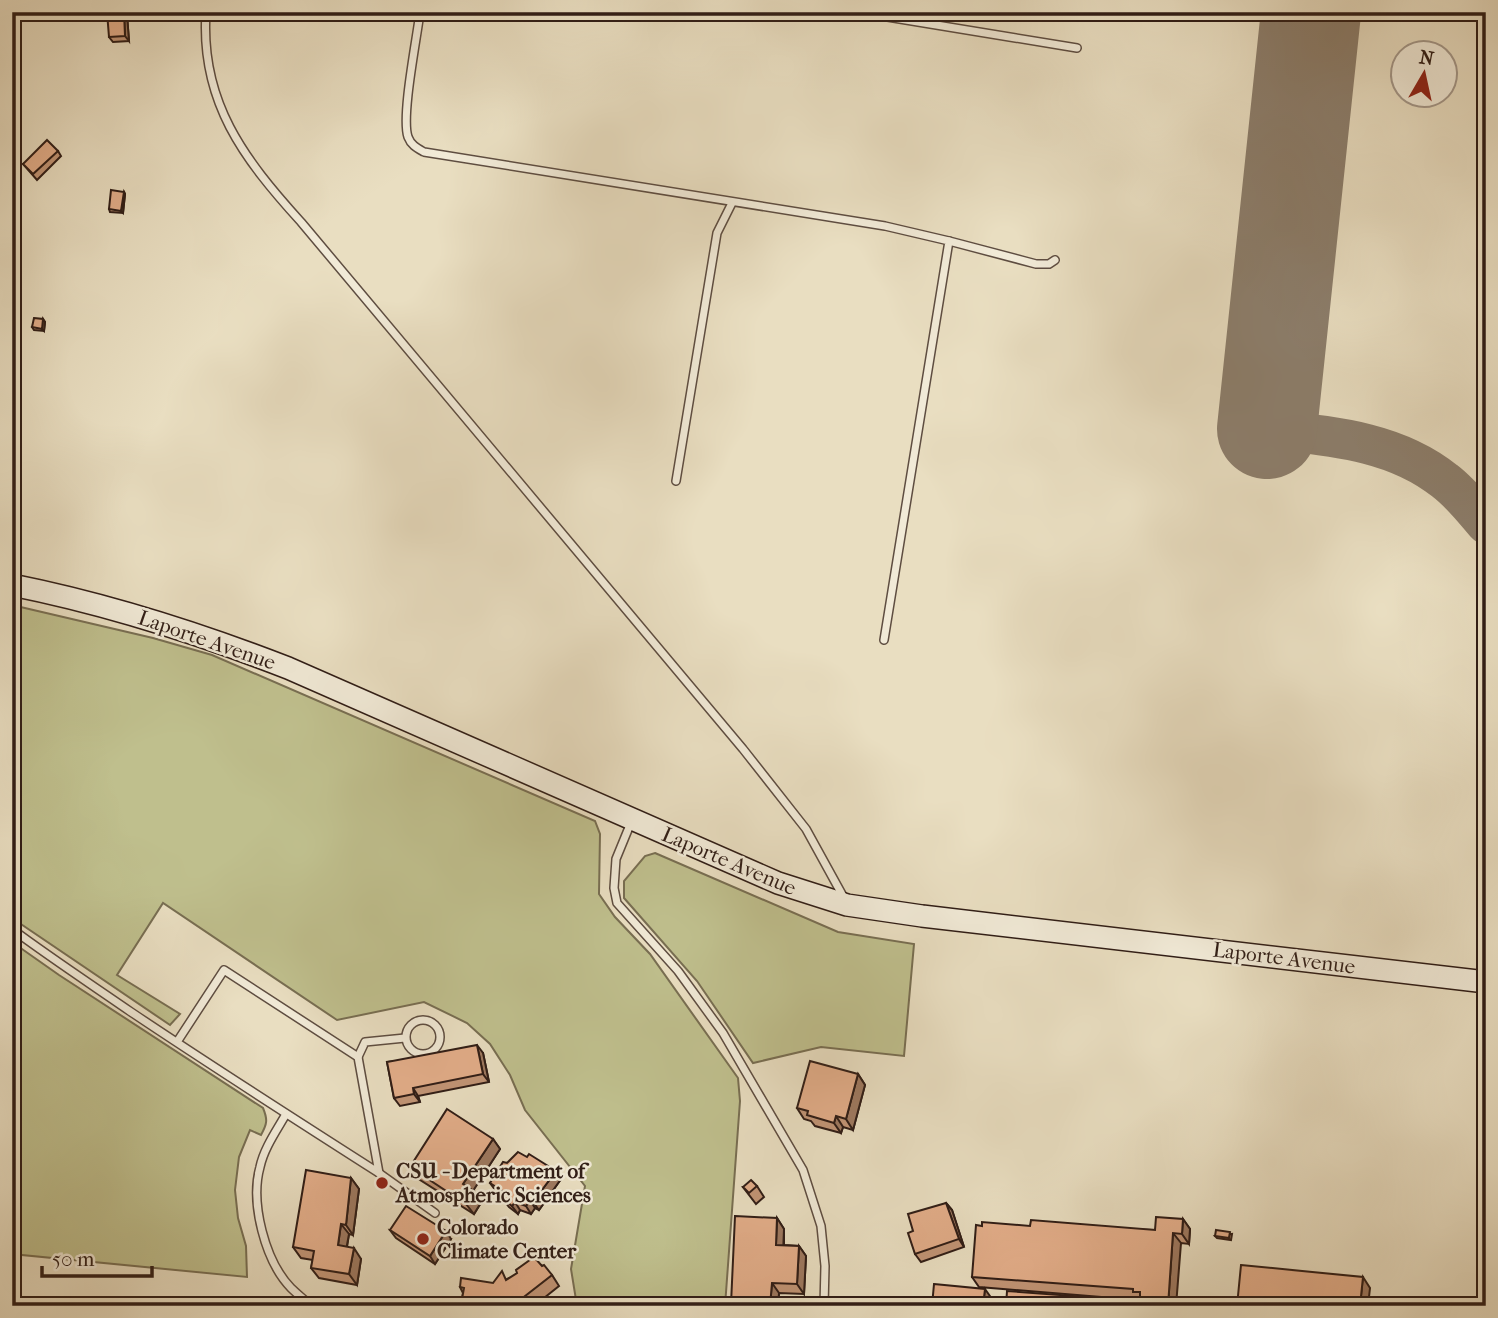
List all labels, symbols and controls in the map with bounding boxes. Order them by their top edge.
north arrow [1390,38,1460,108]
text: N [1418,46,1436,70]
street label: Laporte Avenue [135,605,279,675]
street label: Laporte Avenue [658,822,800,900]
street label: Laporte Avenue [1211,937,1357,979]
place label: CSU - Department of Atmospheric Sciences [394,1159,591,1207]
marker: CSU - Department of Atmospheric Sciences [374,1175,390,1191]
place label: Colorado Climate Center [437,1215,577,1263]
marker: Colorado Climate Center [415,1231,431,1247]
scale bar [42,1234,152,1278]
text: 50 m [52,1247,95,1271]

